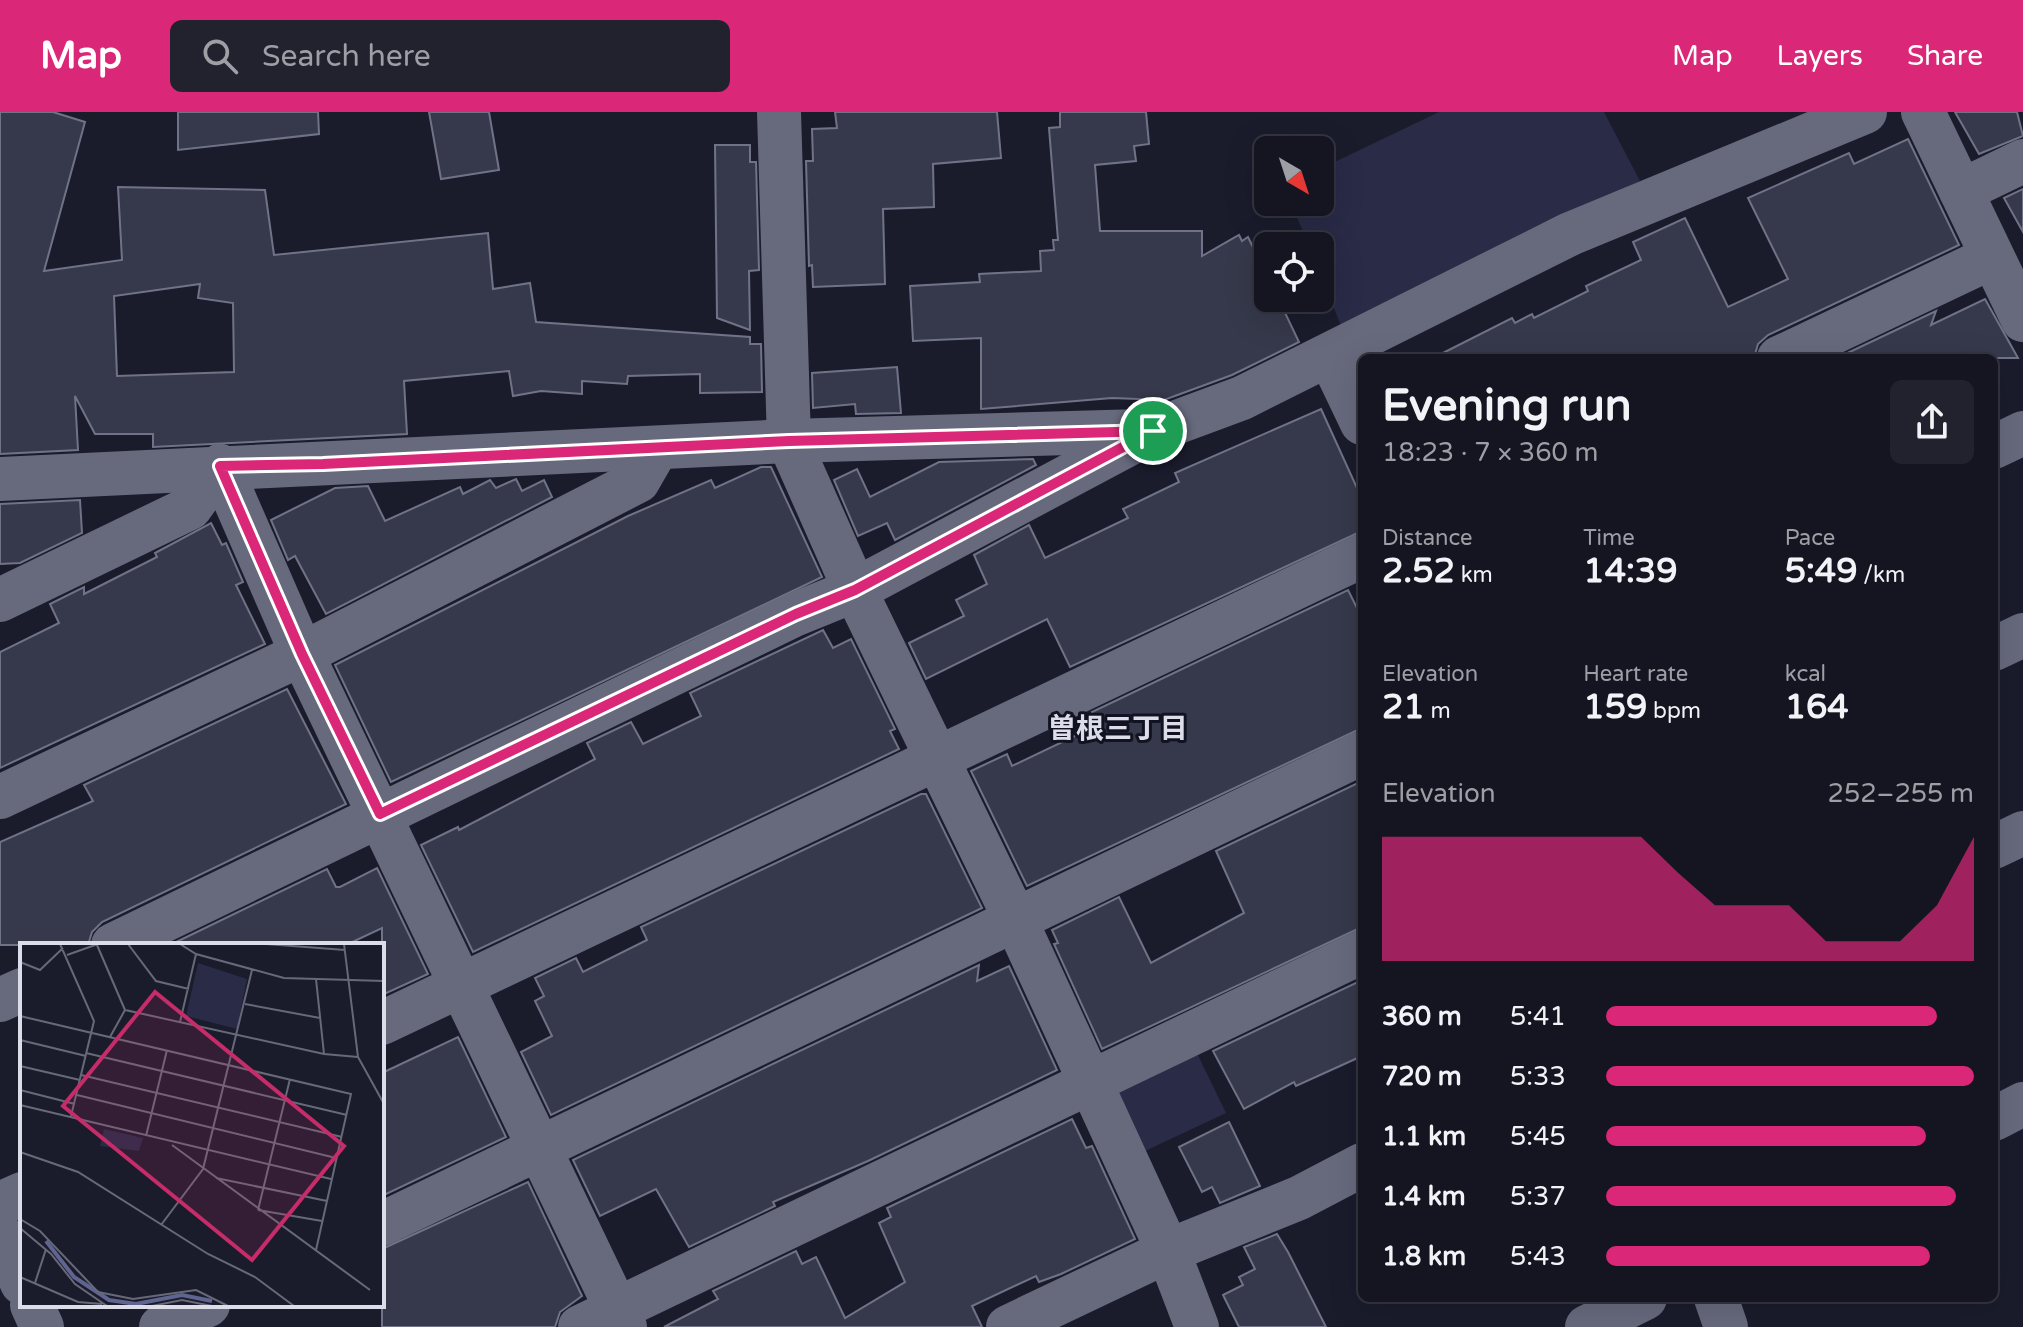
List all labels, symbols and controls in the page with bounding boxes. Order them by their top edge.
search box [170,20,730,92]
text: Map [40,33,122,79]
icon: search [198,34,242,78]
text: Search here [262,38,431,75]
text: Map [1672,39,1733,73]
text: Layers [1777,39,1863,73]
text: Share [1907,39,1983,73]
north arrow [1254,136,1334,216]
map controls [1254,136,1334,312]
button: locate [1254,232,1334,312]
text: Evening run [1382,380,1631,433]
button: share [1890,380,1974,464]
pin [1119,397,1187,465]
icon: arrive [1131,409,1175,453]
text: 18:23 · 7 × 360 m [1382,437,1598,468]
text: Distance [1382,525,1473,551]
text: Time [1583,525,1635,551]
text: Pace [1785,525,1835,551]
text: 2.52 [1382,551,1455,592]
text: 14:39 [1583,551,1678,592]
text: 5:49 [1785,551,1858,592]
text: km [1455,562,1493,588]
text: /km [1858,562,1905,588]
text: Elevation [1382,661,1478,687]
text: Heart rate [1583,661,1688,687]
text: kcal [1785,661,1826,687]
text: 21 [1382,687,1425,728]
text: 159 [1583,687,1647,728]
text: 164 [1785,687,1849,728]
text: m [1425,698,1451,724]
text: bpm [1647,698,1701,724]
district label: 曽根三丁目 [1048,712,1188,746]
text: Elevation [1382,778,1496,809]
text: 252–255 m [1828,778,1974,809]
inset map [20,943,384,1307]
text: 360 m [1382,1001,1462,1032]
text: 5:41 [1510,1001,1566,1032]
text: 720 m [1382,1061,1462,1092]
text: 5:33 [1510,1061,1566,1092]
text: 1.1 km [1382,1121,1466,1152]
text: 5:45 [1510,1121,1566,1152]
text: 1.4 km [1382,1181,1466,1212]
text: 5:37 [1510,1181,1566,1212]
text: 1.8 km [1382,1241,1466,1272]
text: 5:43 [1510,1241,1566,1272]

